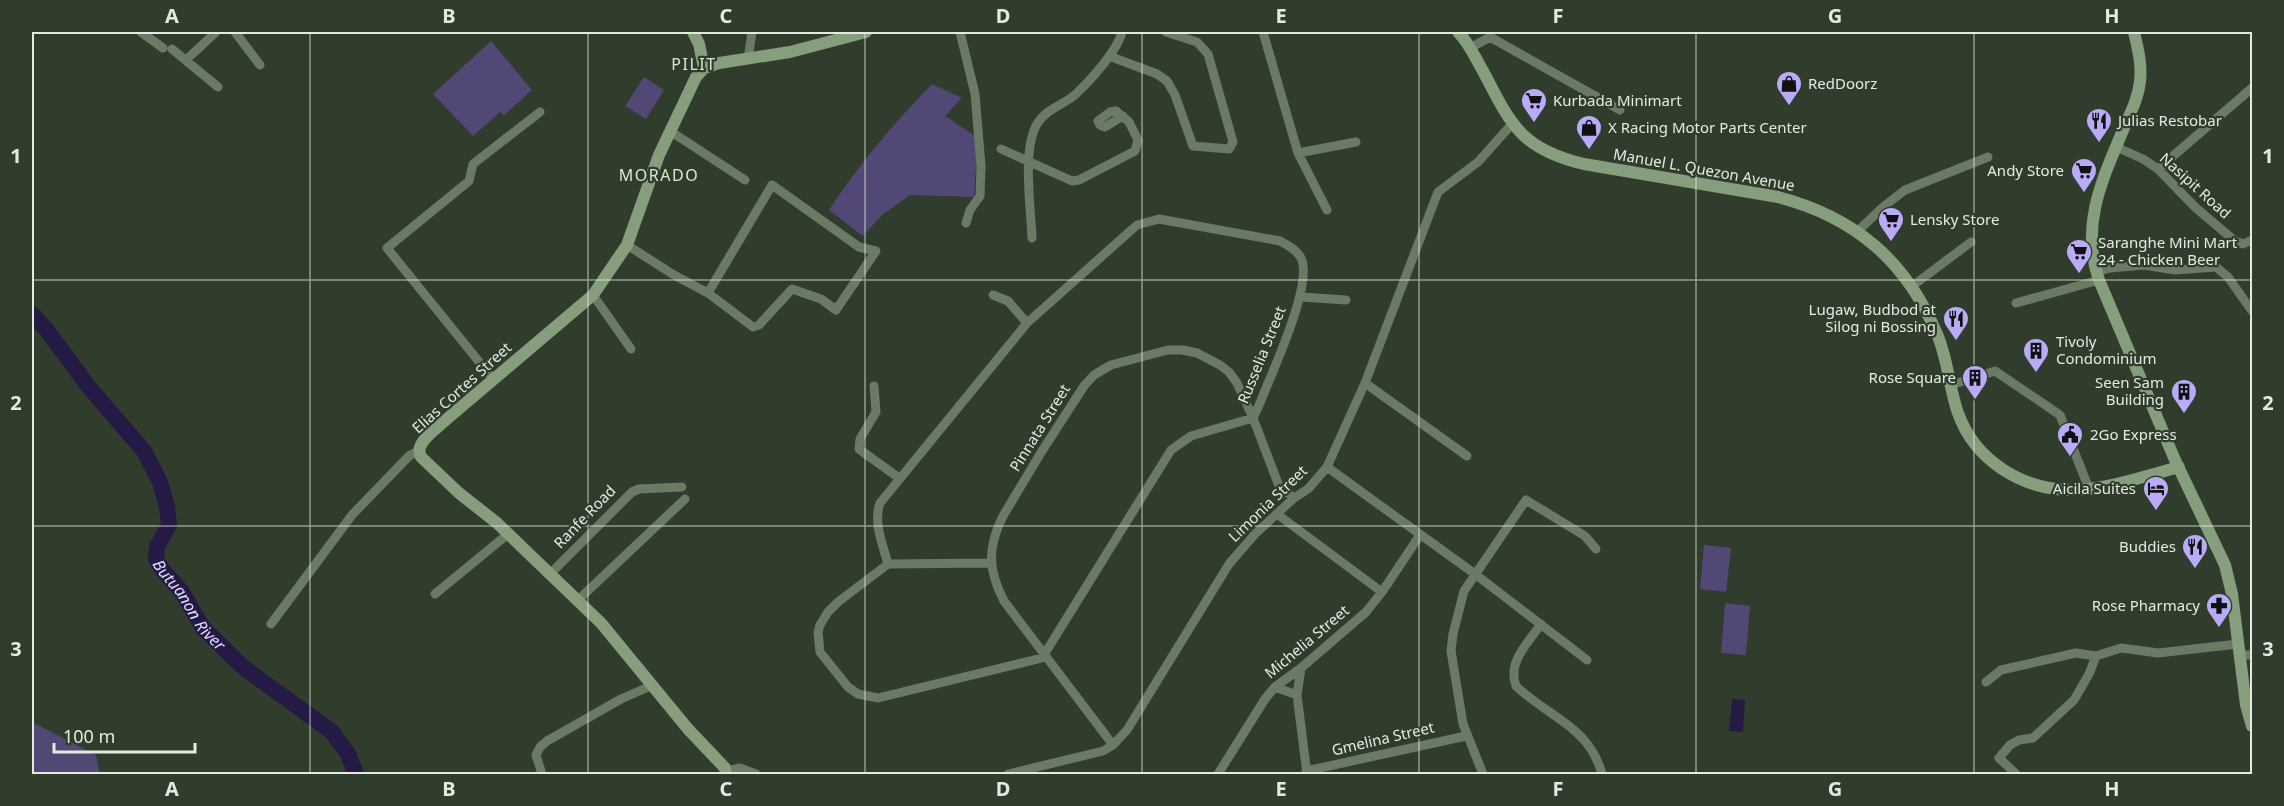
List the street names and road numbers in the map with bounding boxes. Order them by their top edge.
street label: Manuel L. Quezon Avenue [1612,143,1796,195]
street label: Nasipit Road [2156,148,2236,223]
street label: Russelia Street [1232,302,1290,406]
street label: Elias Cortes Street [407,337,516,437]
street label: Pinnata Street [1004,379,1074,475]
street label: Limonia Street [1224,460,1311,546]
street label: Ranfe Road [549,480,619,552]
street label: Michelia Street [1260,600,1353,682]
street label: Gmelina Street [1330,716,1437,760]

